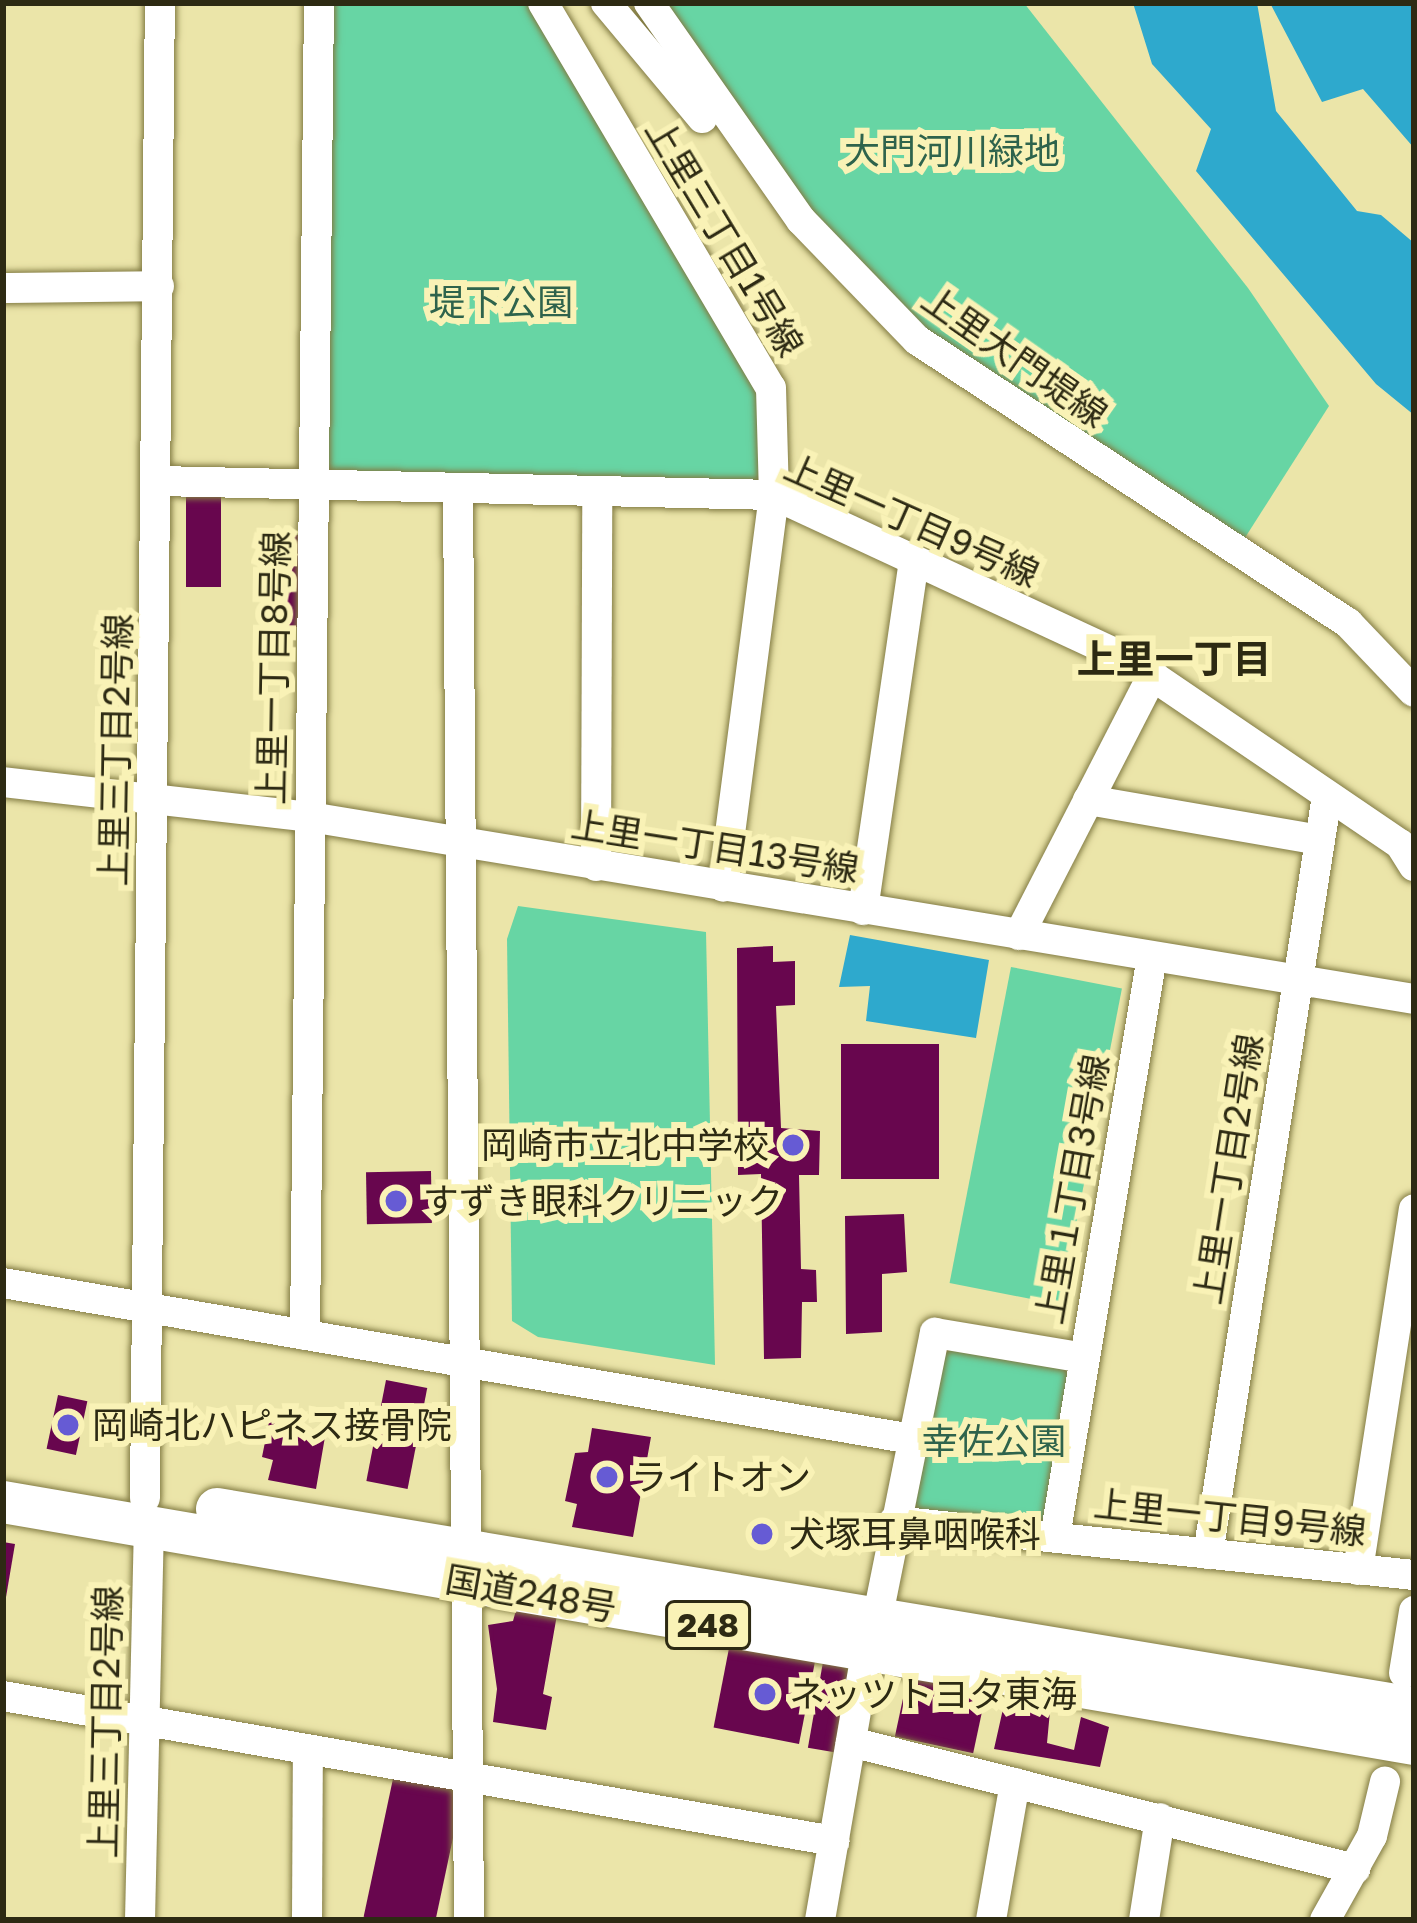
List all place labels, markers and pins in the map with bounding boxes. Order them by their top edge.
place label: 岡崎市立北中学校 [481,1123,769,1167]
marker: 岡崎市立北中学校 [780,1132,806,1158]
place label: すずき眼科クリニック [423,1179,783,1223]
marker: すずき眼科クリニック [380,1185,412,1217]
place label: 岡崎北ハピネス接骨院 [92,1403,452,1447]
marker: 岡崎北ハピネス接骨院 [55,1412,81,1438]
place label: ライトオン [631,1455,811,1499]
marker: ライトオン [594,1464,620,1490]
place label: 犬塚耳鼻咽喉科 [789,1512,1041,1556]
marker: 犬塚耳鼻咽喉科 [746,1518,778,1550]
place label: ネッツトヨタ東海 [789,1672,1077,1716]
marker: ネッツトヨタ東海 [752,1681,778,1707]

